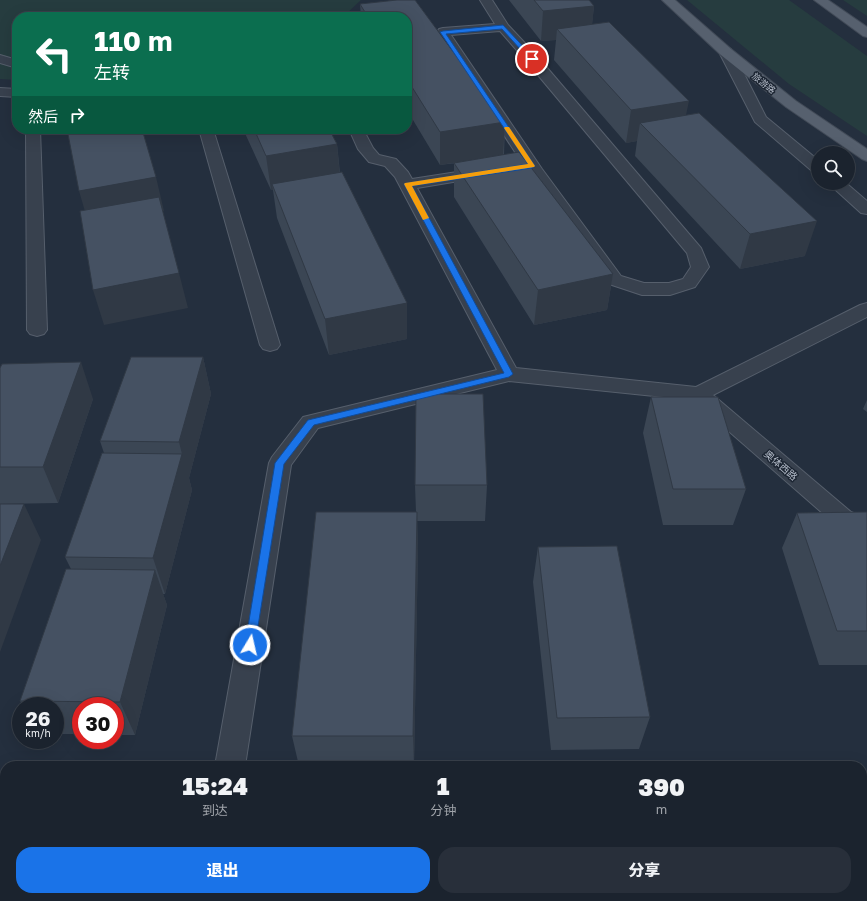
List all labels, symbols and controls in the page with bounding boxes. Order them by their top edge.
text: 110 m [94,24,173,57]
icon: left [28,28,80,80]
pin [515,42,549,76]
icon: arrive [521,48,543,70]
text: 左转 [94,61,130,83]
street label: 旅游路 [750,70,778,96]
icon: right [66,104,88,126]
text: 然后 [28,107,58,125]
map controls [811,146,855,190]
button: search [811,146,855,190]
street label: 奥体西路 [762,447,800,483]
position arrow [229,624,271,666]
speed limit sign: 30 [72,697,124,749]
text: 26 [26,706,50,730]
text: km/h [25,727,51,739]
text: 15:24 [182,771,248,800]
text: 1 [437,771,449,800]
text: 390 [638,772,685,801]
text: m [656,801,667,817]
text: 到达 [202,802,228,818]
text: 分钟 [430,802,456,818]
button: 退出 [16,847,430,893]
button: 分享 [438,847,851,893]

